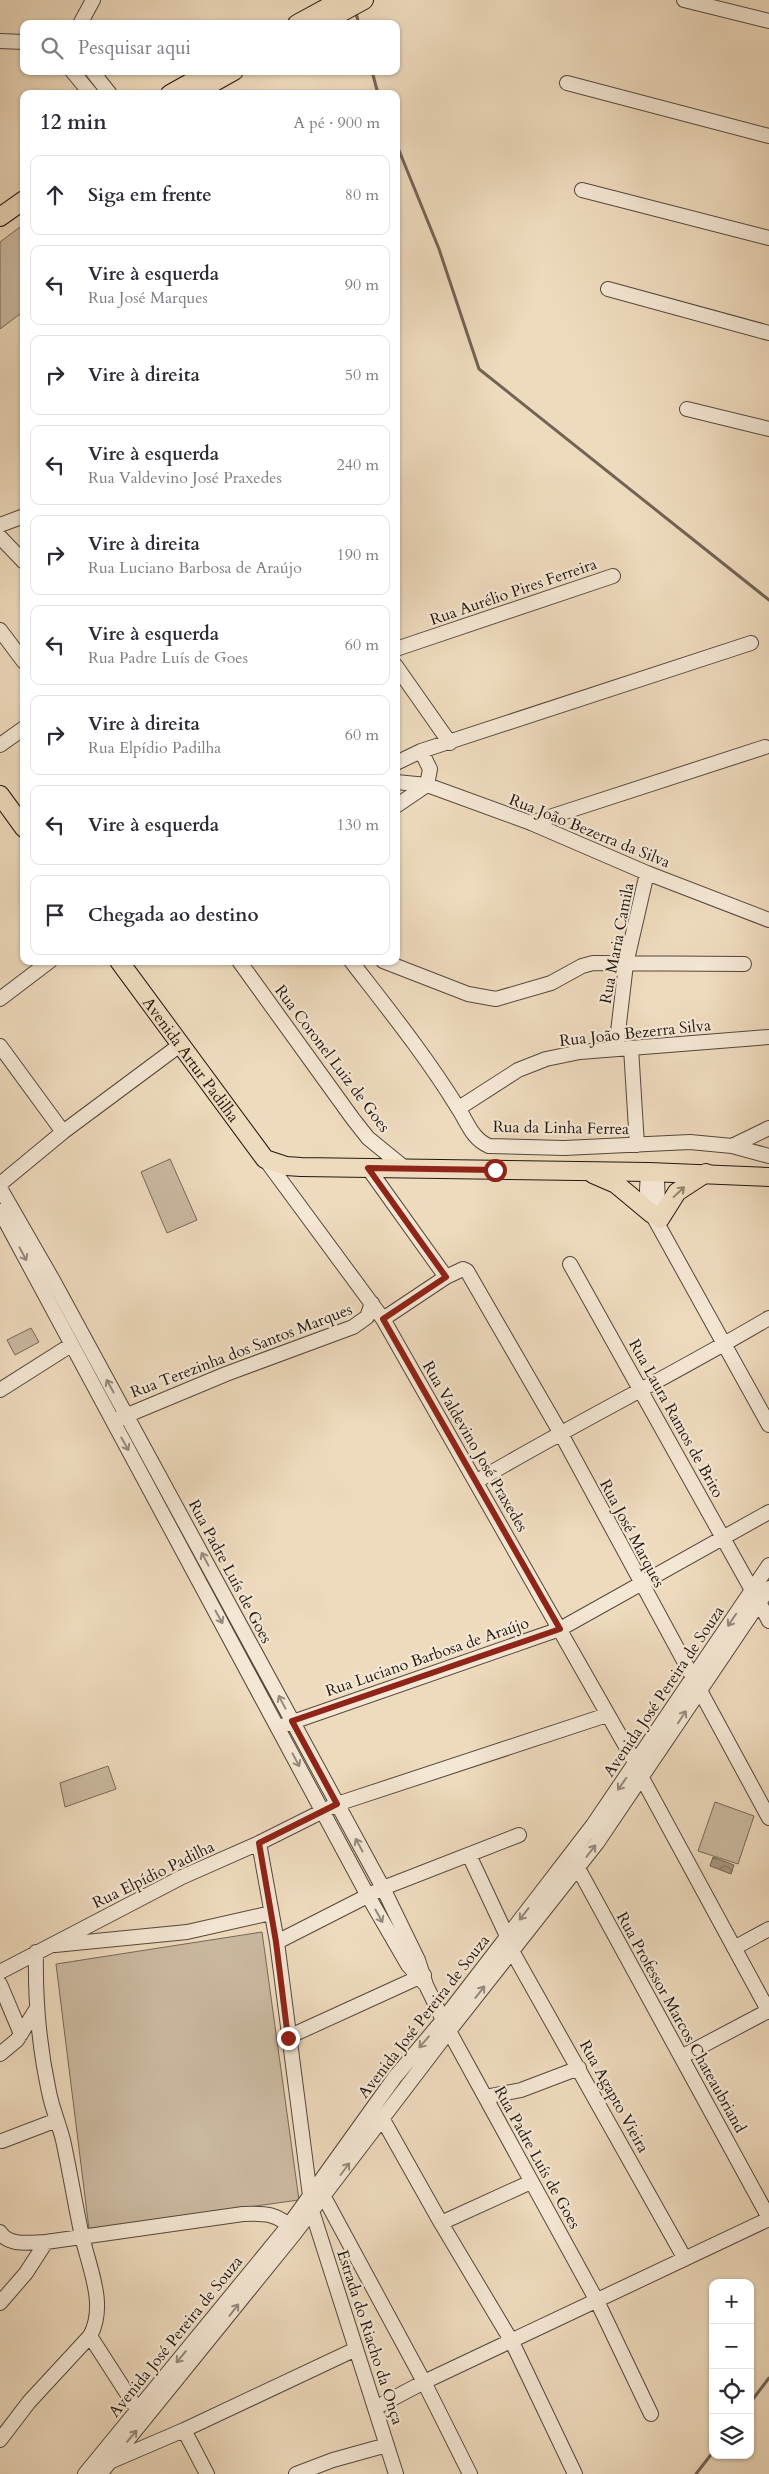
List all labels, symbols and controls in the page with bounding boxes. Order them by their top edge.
search box [20,20,400,75]
icon: search [38,34,66,62]
text: Pesquisar aqui [78,35,191,61]
text: 12 min [40,108,107,137]
text: A pé · 900 m [293,112,380,134]
icon: ahead [41,181,69,209]
text: Siga em frente [88,182,212,208]
text: 80 m [345,184,379,206]
text: Vire à esquerda [88,261,219,287]
icon: left [41,271,69,299]
text: 90 m [345,274,379,296]
text: Rua José Marques [88,287,208,309]
icon: right [41,361,69,389]
text: Vire à direita [88,362,200,388]
text: 50 m [345,364,379,386]
text: Vire à esquerda [88,441,219,467]
icon: left [41,451,69,479]
text: 240 m [337,454,379,476]
text: Rua Valdevino José Praxedes [88,467,282,489]
text: Vire à direita [88,531,200,557]
icon: right [41,541,69,569]
text: 190 m [337,544,379,566]
street label: Rua Aurélio Pires Ferreira [427,553,600,631]
text: Rua Luciano Barbosa de Araújo [88,557,302,579]
text: Vire à esquerda [88,621,219,647]
icon: left [41,631,69,659]
text: 60 m [345,634,379,656]
text: Rua Padre Luís de Goes [88,647,248,669]
text: Vire à direita [88,711,200,737]
icon: right [41,721,69,749]
text: 60 m [345,724,379,746]
text: Rua Elpídio Padilha [88,737,221,759]
street label: Rua João Bezerra da Silva [506,789,673,873]
icon: left [41,811,69,839]
text: Vire à esquerda [88,812,219,838]
text: 130 m [337,814,379,836]
street label: Rua Maria Camila [594,881,640,1006]
icon: arrive [41,901,69,929]
text: Chegada ao destino [88,902,259,928]
street label: Rua Coronel Luiz de Goes [269,980,395,1137]
street label: Avenida Artur Padilha [137,993,244,1127]
street label: Rua João Bezerra Silva [558,1014,712,1052]
street label: Rua da Linha Ferrea [493,1116,629,1140]
route start [484,1159,507,1182]
one-way arrow [672,1186,685,1198]
one-way arrow [18,1247,28,1262]
street label: Rua Terezinha dos Santos Marques [127,1298,355,1403]
street label: Rua Laura Ramos de Brito [623,1335,729,1502]
street label: Rua Valdevino José Praxedes [417,1357,533,1536]
one-way arrow [105,1379,115,1394]
one-way arrow [120,1436,130,1451]
street label: Rua José Marques [594,1475,670,1592]
street label: Rua Padre Luís de Goes [183,1496,277,1647]
one-way arrow [199,1553,209,1567]
street label: Avenida José Pereira de Souza [598,1602,729,1781]
one-way arrow [215,1609,224,1624]
street label: Rua Luciano Barbosa de Araújo [323,1612,532,1702]
one-way arrow [727,1613,737,1627]
one-way arrow [277,1695,287,1710]
one-way arrow [678,1710,688,1724]
one-way arrow [291,1753,301,1768]
one-way arrow [617,1777,627,1791]
street label: Rua Elpídio Padilha [89,1836,218,1914]
one-way arrow [354,1839,364,1853]
one-way arrow [586,1844,596,1858]
one-way arrow [519,1907,530,1920]
one-way arrow [375,1908,385,1923]
street label: Rua Professor Marcos Chateaubriand [611,1908,751,2137]
street label: Avenida José Pereira de Souza [353,1930,495,2103]
one-way arrow [474,1986,485,1999]
route end [277,2027,300,2050]
one-way arrow [418,2035,430,2048]
street label: Rua Agapto Vieira [574,2036,654,2157]
street label: Rua Padre Luís de Goes [489,2082,586,2233]
one-way arrow [340,2162,350,2176]
street label: Estrada do Riacho da Onça [331,2247,409,2428]
street label: Avenida José Pereira de Souza [104,2251,248,2422]
map controls [709,2279,754,2459]
button: + [709,2279,754,2324]
one-way arrow [229,2303,239,2317]
button: − [709,2324,754,2369]
one-way arrow [175,2350,186,2363]
button: locate [709,2369,754,2414]
button: layers [709,2414,754,2459]
one-way arrow [126,2430,137,2443]

